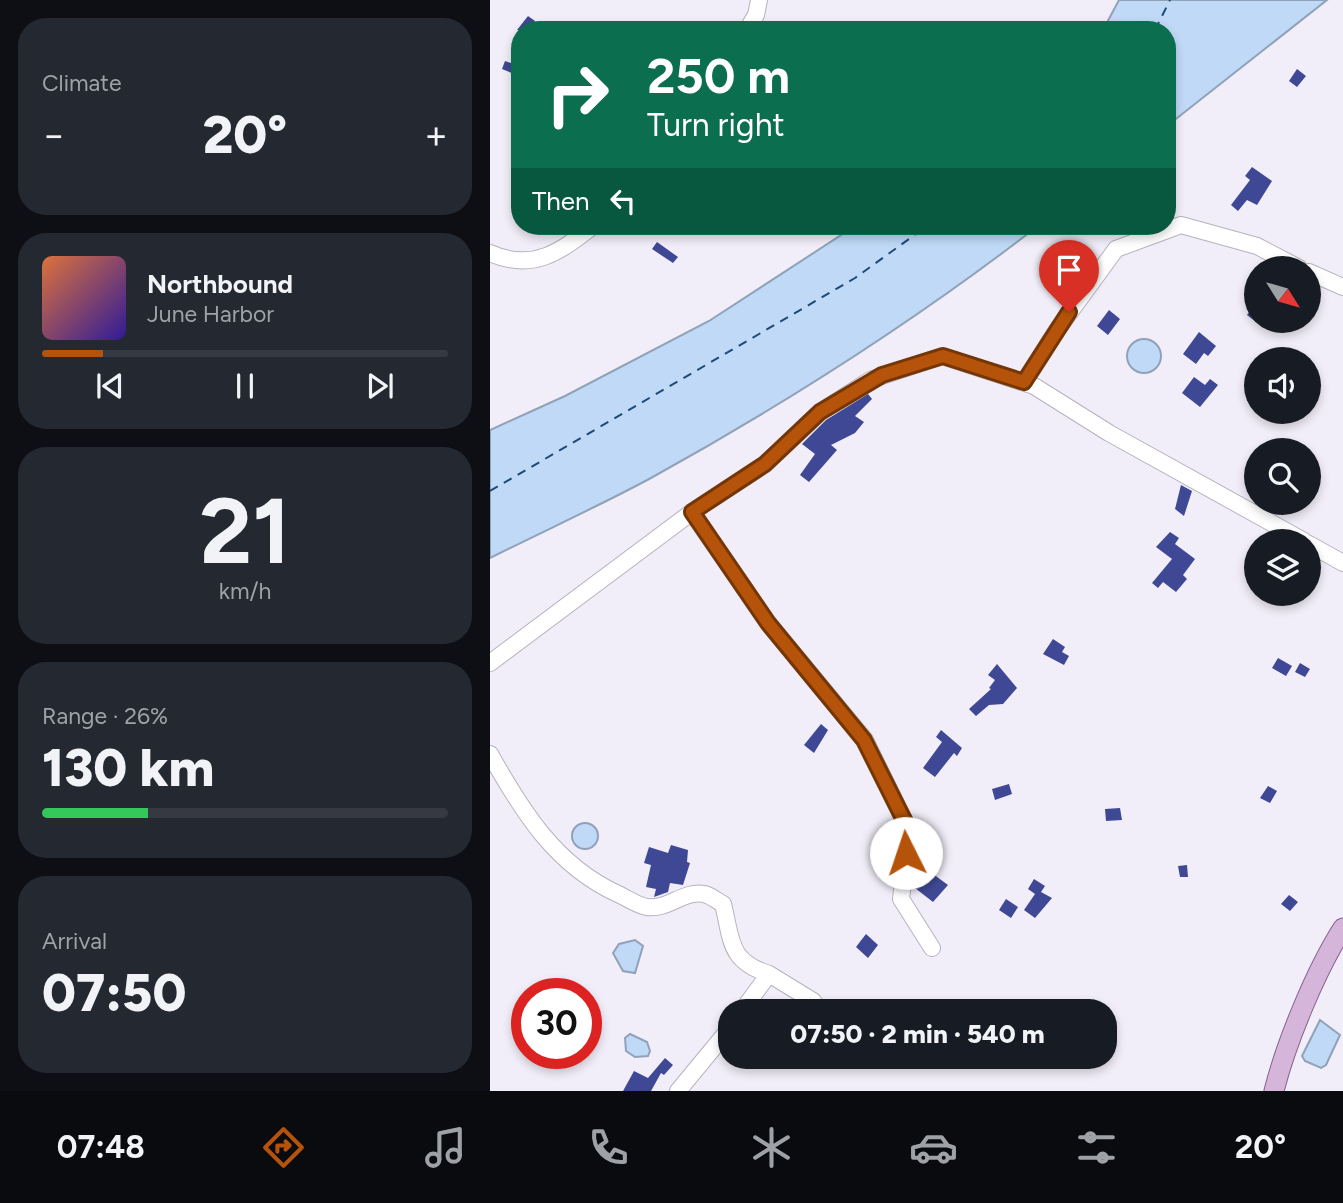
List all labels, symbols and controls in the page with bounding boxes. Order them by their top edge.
text: 250 m [647,46,790,105]
icon: right [532,49,623,140]
text: Climate [42,69,121,97]
text: 20° [203,104,287,166]
text: Turn right [647,106,785,144]
text: − [42,112,66,158]
text: + [424,112,448,158]
icon: left [604,182,642,220]
text: Then [532,185,590,217]
pin [1039,240,1099,312]
icon: arrive [1050,251,1088,289]
north arrow [1244,256,1321,332]
map controls [1244,256,1321,606]
text: Northbound [147,268,293,300]
text: June Harbor [147,300,274,328]
button: sound [1244,347,1321,424]
icon: previous [91,367,129,405]
icon: pause [226,367,264,405]
icon: next [361,367,399,405]
button: search [1244,438,1321,515]
text: 21 [199,477,291,586]
button: layers [1244,529,1321,606]
text: km/h [219,577,271,605]
text: Range · 26% [42,702,168,730]
text: 130 km [42,737,214,799]
position arrow [869,816,943,890]
text: Arrival [42,927,107,955]
text: 07:50 [42,962,186,1024]
speed limit sign: 30 [511,978,602,1069]
text: 07:50 · 2 min · 540 m [790,1018,1045,1050]
icon: directions [259,1123,308,1172]
icon: music [421,1123,470,1172]
icon: phone [584,1123,633,1172]
icon: climate [747,1123,796,1172]
icon: car [909,1123,958,1172]
icon: filters [1072,1123,1121,1172]
text: 07:48 [57,1128,145,1166]
text: 20° [1235,1128,1286,1166]

